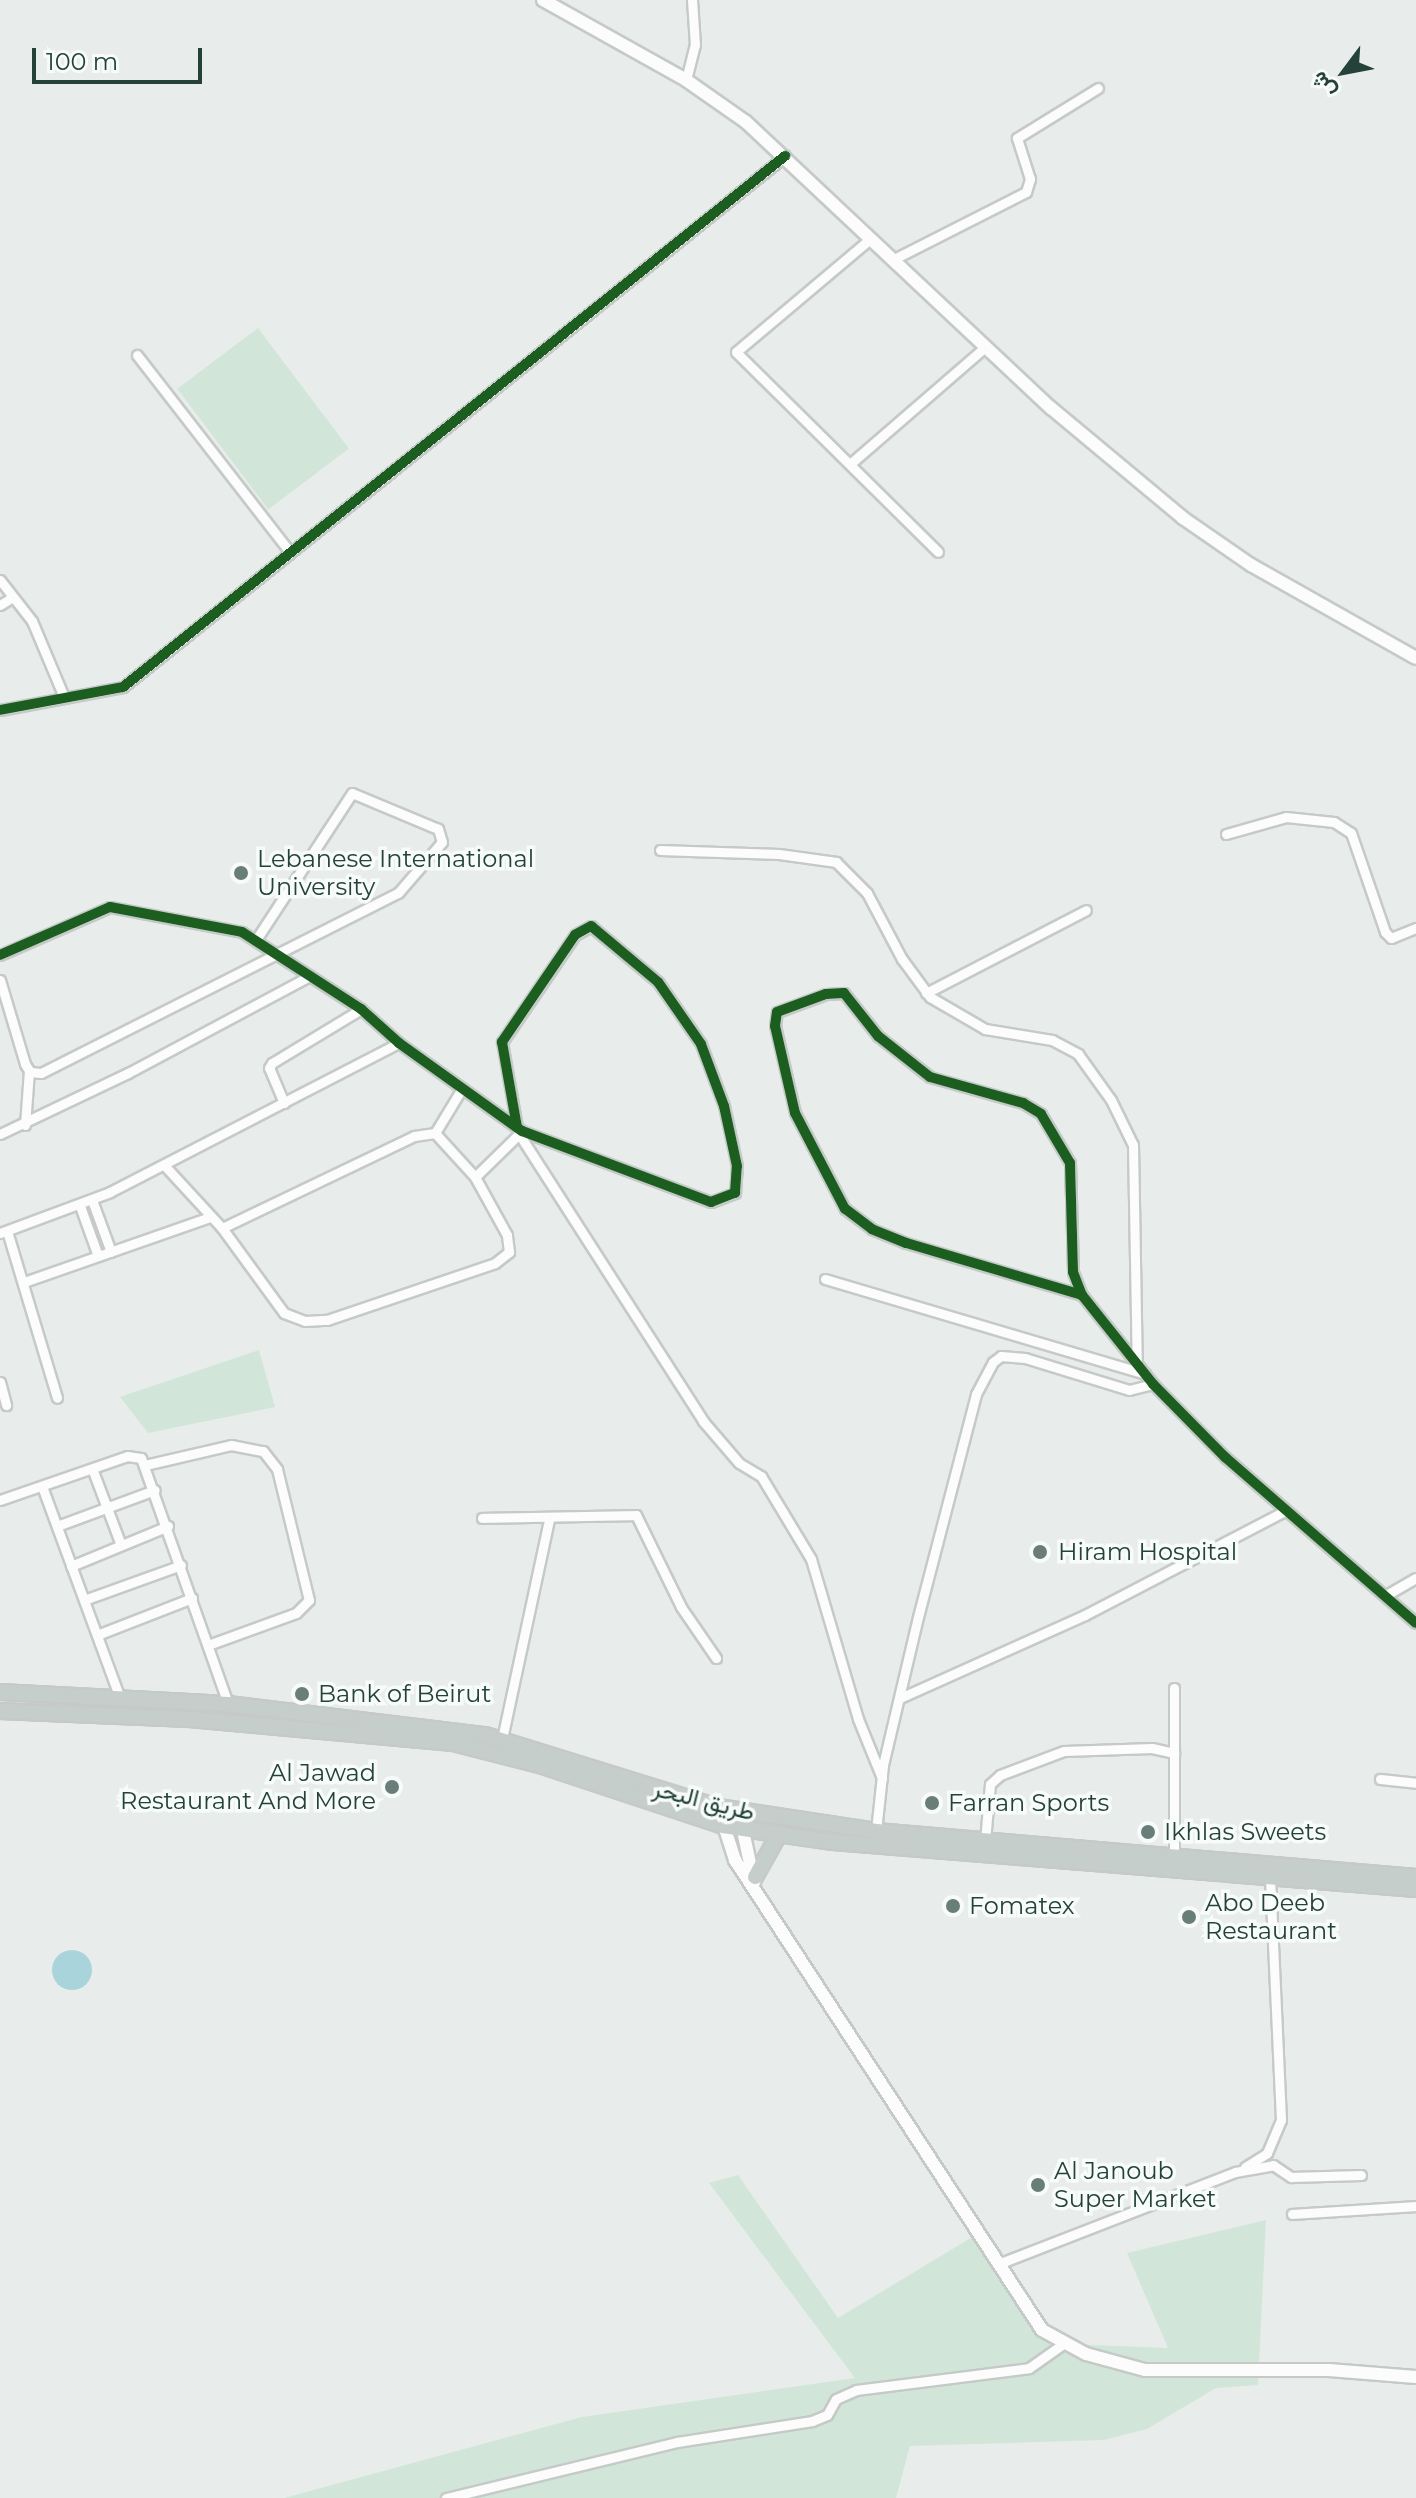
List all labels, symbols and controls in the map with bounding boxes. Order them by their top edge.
scale bar [36,32,206,82]
north arrow [1304,32,1384,112]
text: 100 m [46,47,118,76]
text: ش [1305,67,1342,103]
place label: Lebanese International University [257,845,534,901]
marker: Lebanese International University [232,864,250,882]
place label: Hiram Hospital [1058,1538,1237,1566]
marker: Hiram Hospital [1029,1541,1051,1563]
place label: Bank of Beirut [318,1680,491,1708]
marker: Bank of Beirut [293,1685,311,1703]
place label: Al Jawad Restaurant And More [120,1759,376,1815]
street label: طريق البحر [650,1773,758,1827]
marker: Al Jawad Restaurant And More [383,1778,401,1796]
place label: Farran Sports [948,1789,1109,1817]
marker: Farran Sports [923,1794,941,1812]
place label: Ikhlas Sweets [1164,1818,1326,1846]
marker: Ikhlas Sweets [1139,1823,1157,1841]
place label: Abo Deeb Restaurant [1205,1889,1337,1945]
place label: Fomatex [969,1892,1075,1920]
marker: Fomatex [944,1897,962,1915]
marker: Abo Deeb Restaurant [1180,1908,1198,1926]
place label: Al Janoub Super Market [1054,2157,1216,2213]
marker: Al Janoub Super Market [1029,2176,1047,2194]

